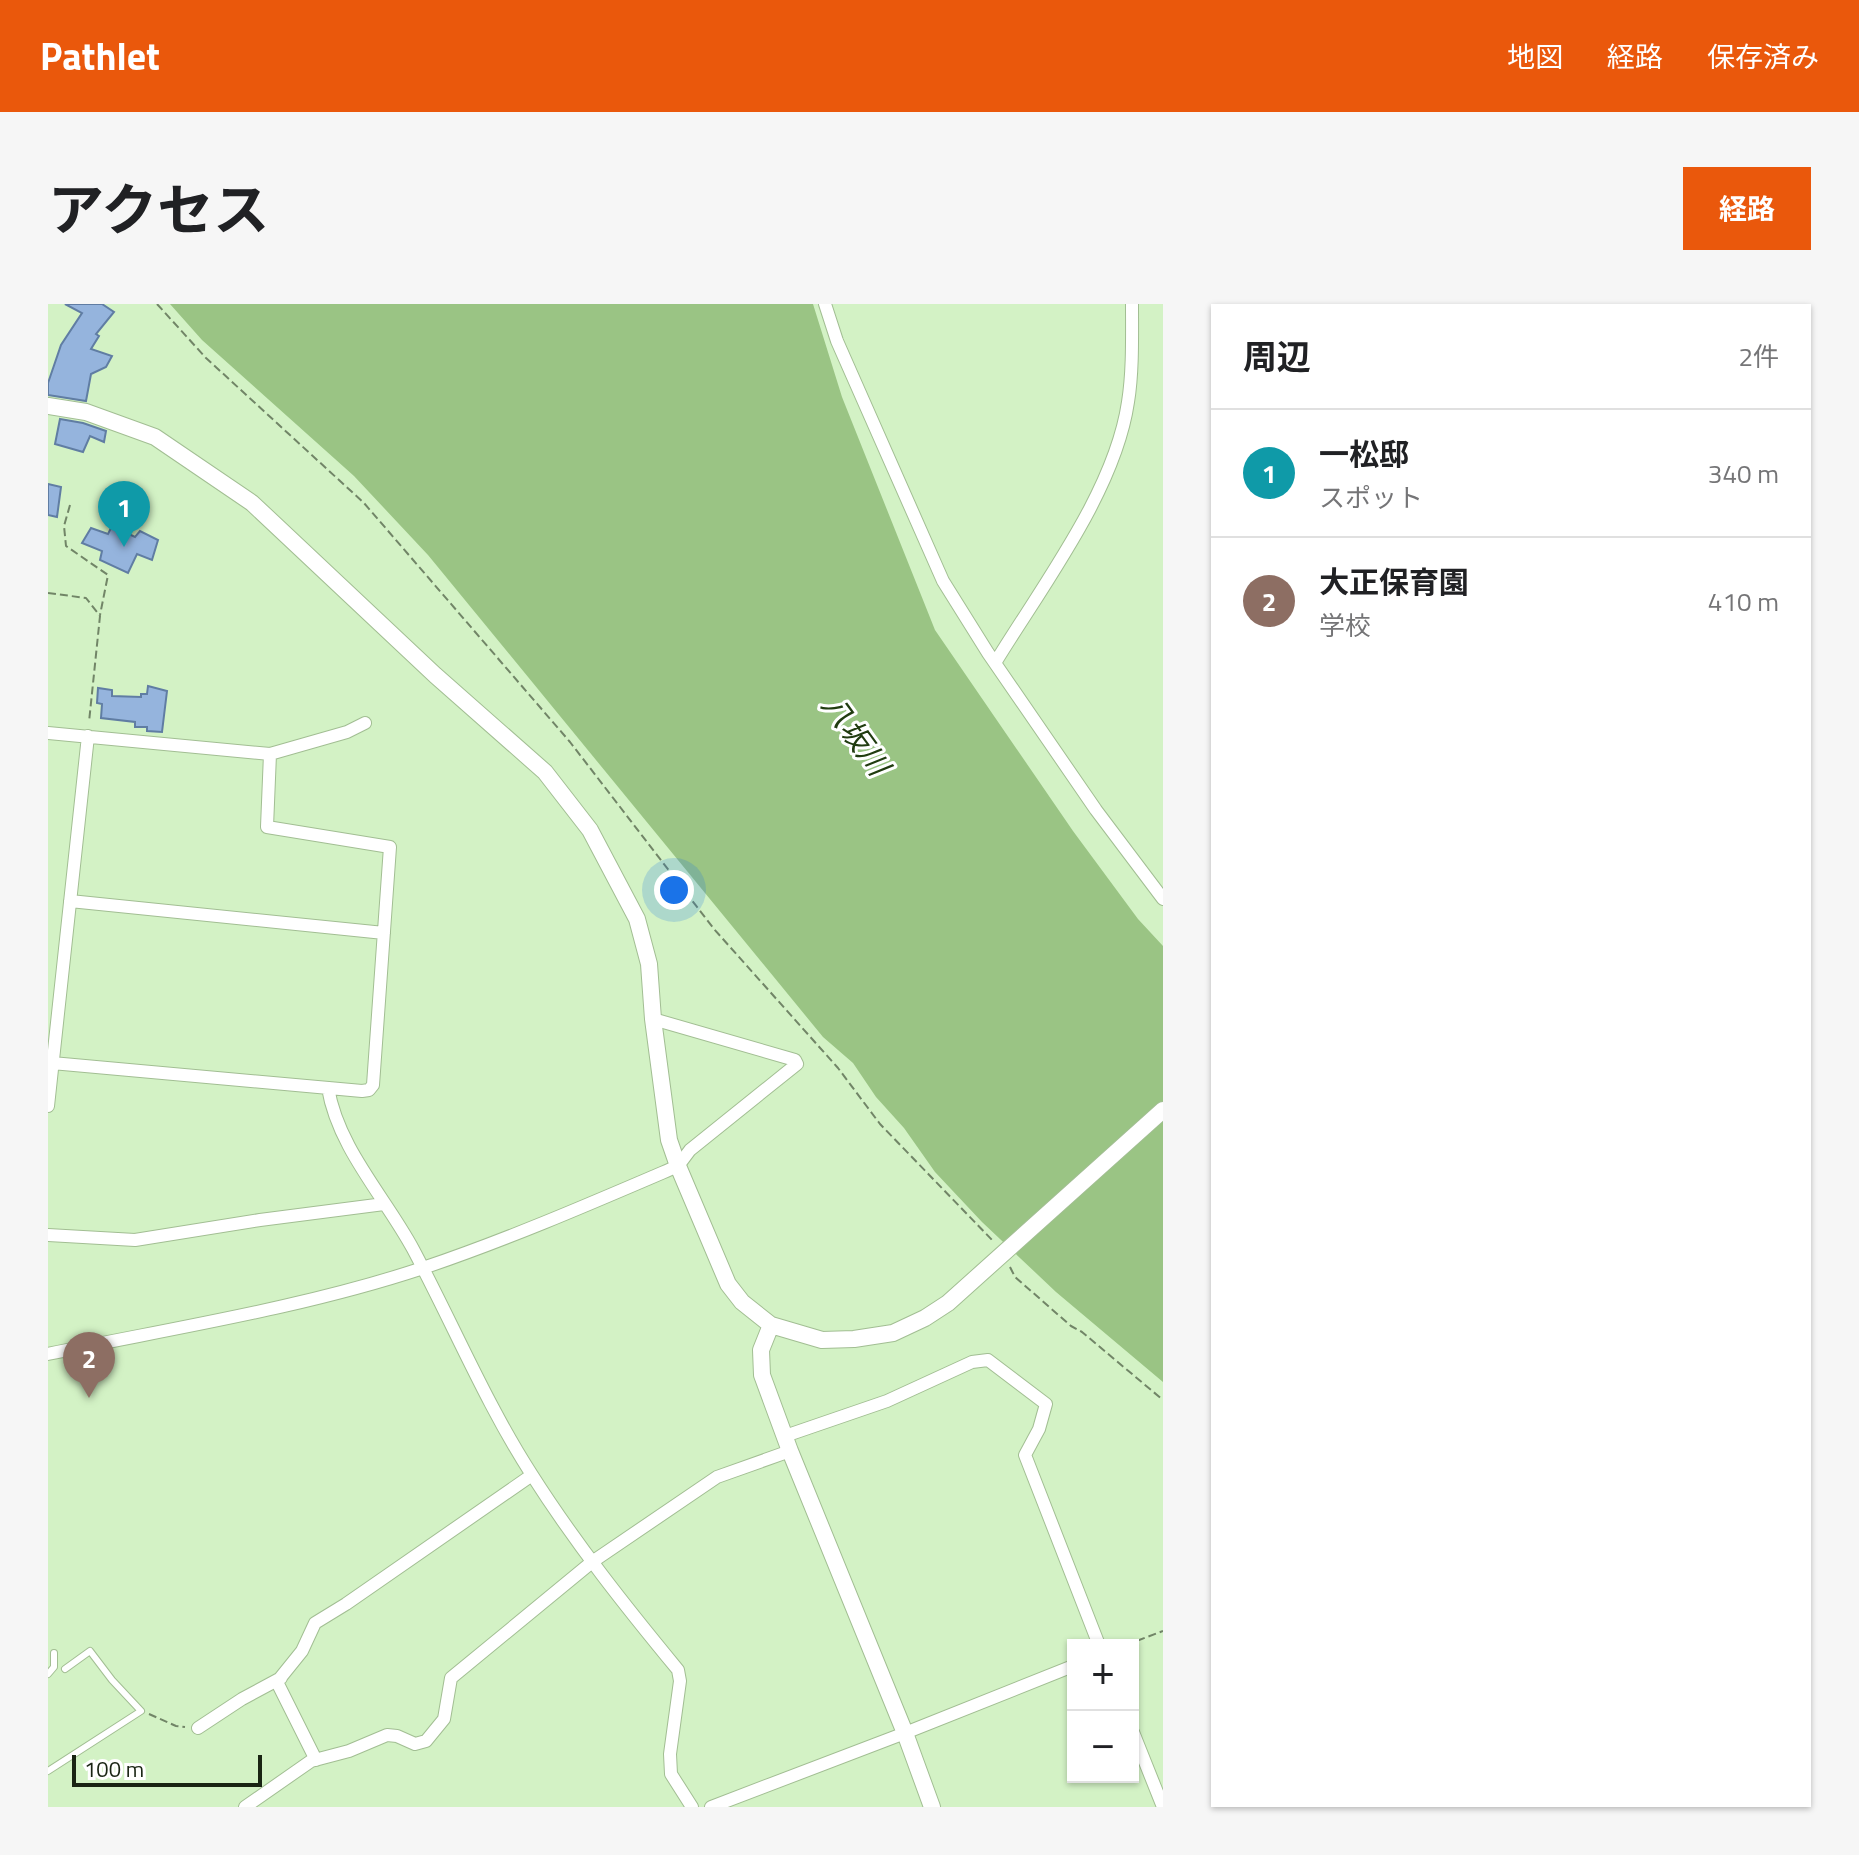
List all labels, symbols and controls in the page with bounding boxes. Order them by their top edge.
text: Pathlet [40,27,160,85]
text: 地図 [1507,35,1563,78]
text: 経路 [1607,35,1663,78]
text: 保存済み [1707,35,1819,78]
text: アクセス [48,167,269,252]
button: 経路 [1683,167,1811,250]
text: 周辺 [1243,330,1311,382]
text: 2件 [1738,337,1779,376]
text: 一松邸 [1319,431,1409,477]
text: 1 [1262,454,1276,493]
text: 340 m [1708,454,1779,493]
text: スポット [1319,478,1423,517]
pin: 1 [98,481,150,547]
text: 大正保育園 [1319,559,1469,605]
text: 2 [1262,582,1276,621]
text: 410 m [1708,582,1779,621]
text: 学校 [1319,606,1371,645]
water label: 八坂川 [811,685,903,787]
your location [654,870,694,910]
pin: 2 [63,1332,115,1398]
map controls [1067,1639,1139,1783]
button: + [1067,1639,1139,1711]
button: − [1067,1711,1139,1783]
scale bar [72,1751,262,1787]
text: 100 m [84,1752,144,1786]

